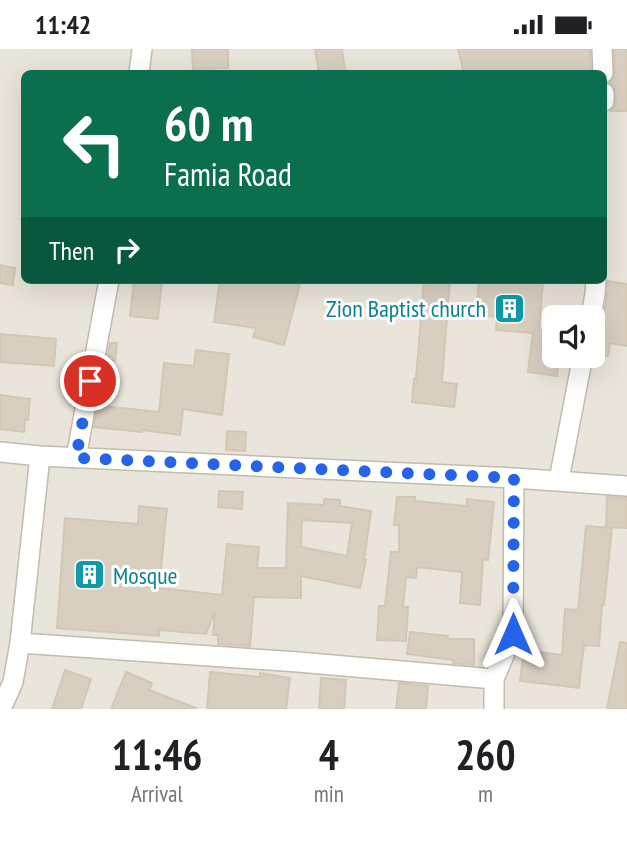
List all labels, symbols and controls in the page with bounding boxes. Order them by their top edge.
text: 11:42 [35,8,91,41]
text: 60 m [164,91,253,155]
icon: left [49,98,140,189]
text: Famia Road [164,153,292,195]
icon: right [108,231,146,269]
text: Then [49,234,94,267]
building icon: Zion Baptist church [492,291,526,325]
place label: Zion Baptist church [326,293,486,324]
map controls [542,305,605,368]
button: sound [542,305,605,368]
pin [60,351,120,411]
icon: arrive [71,362,109,400]
building icon: Mosque [73,558,107,592]
place label: Mosque [113,560,177,591]
position arrow [476,597,550,671]
text: 11:46 [111,727,202,782]
text: 4 [319,727,339,782]
text: 260 [455,727,516,782]
text: Arrival [131,779,183,808]
text: min [314,779,344,808]
text: m [478,779,493,808]

